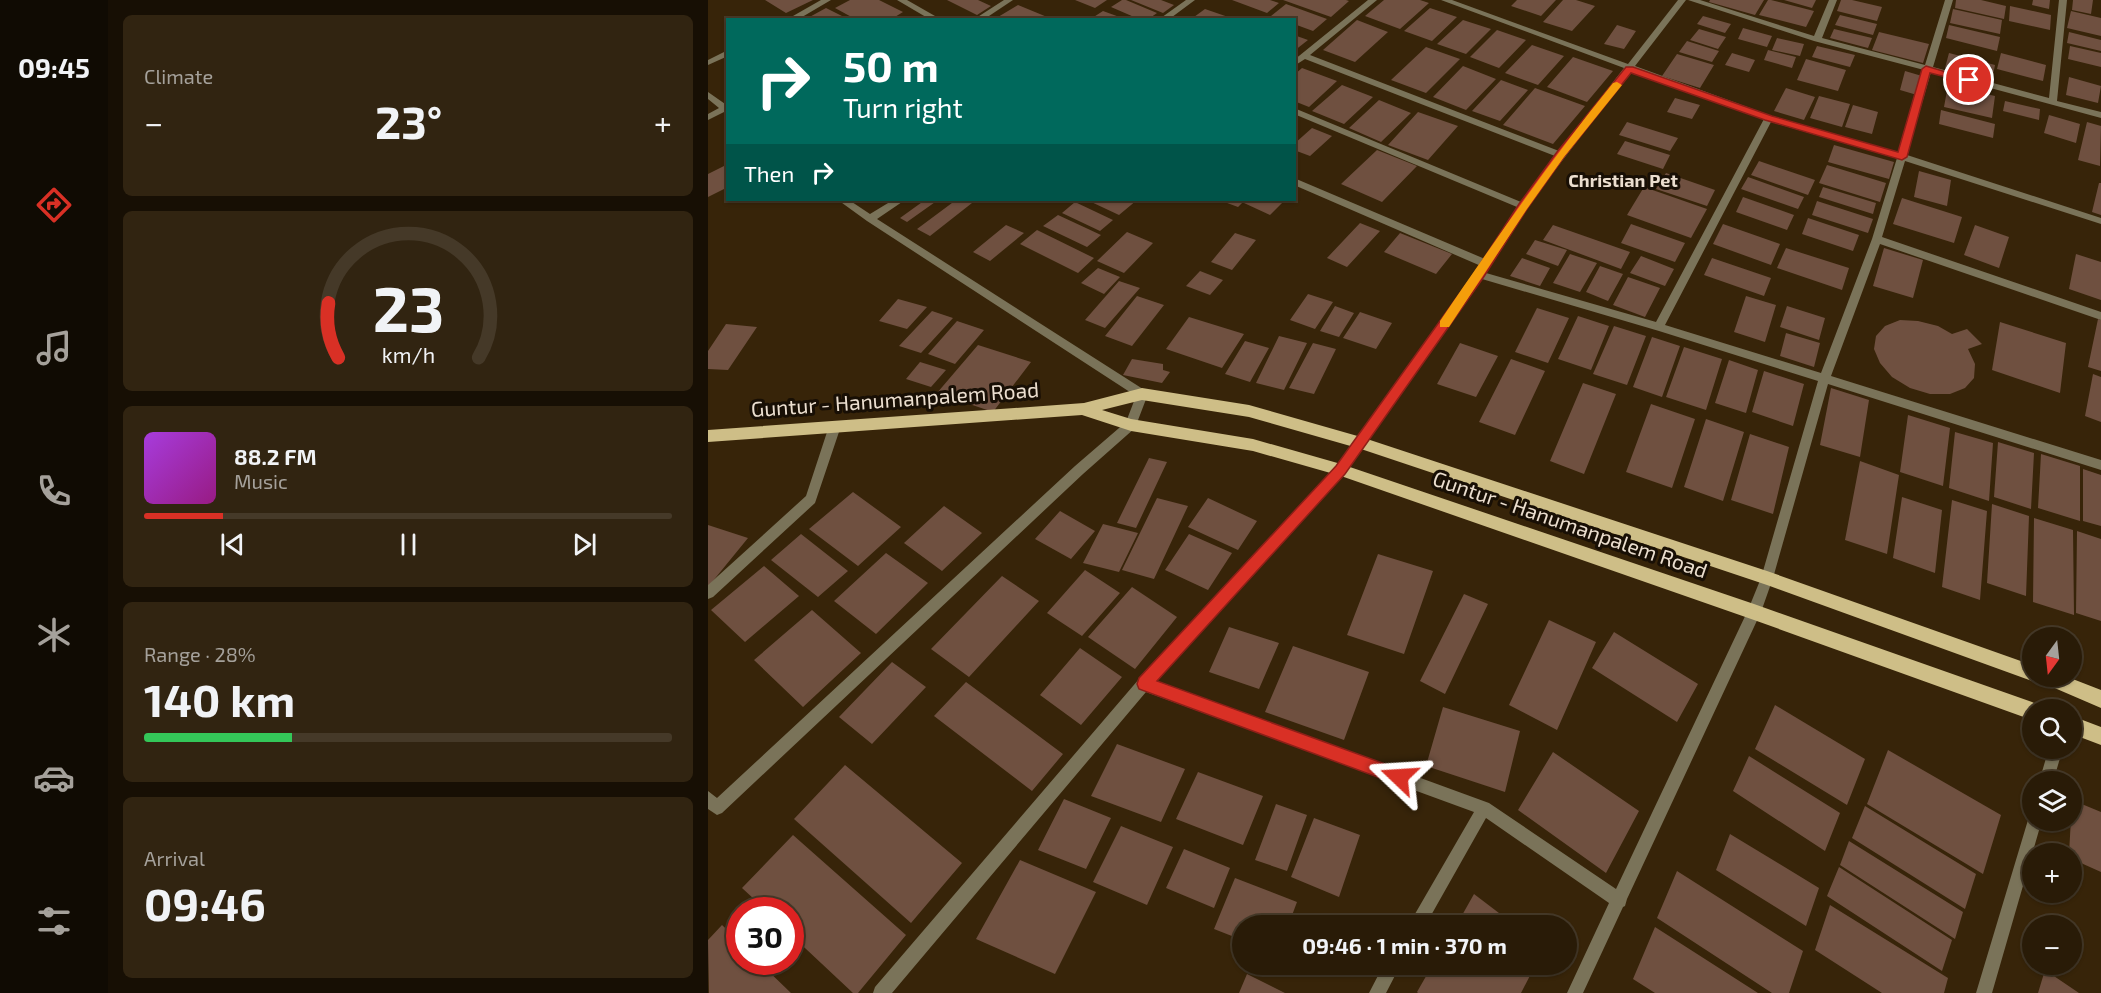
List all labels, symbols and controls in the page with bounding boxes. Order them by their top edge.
text: 50 m [843,40,939,90]
icon: right [744,42,822,120]
text: 09:45 [18,51,90,83]
pin [1943,54,1994,105]
icon: arrive [1952,63,1985,96]
text: Climate [144,64,213,88]
text: Turn right [843,91,963,123]
text: 23° [375,94,442,148]
text: − [144,102,163,142]
text: + [654,102,672,142]
icon: right [806,156,839,189]
text: Then [744,160,794,186]
district label: Christian Pet [1568,169,1678,191]
icon: directions [33,184,75,226]
text: 23 [372,270,444,345]
icon: music [33,327,75,369]
text: km/h [381,342,435,367]
street label: Guntur - Hanumanpalem Road [750,376,1040,421]
text: 88.2 FM [234,443,317,469]
street label: Guntur - Hanumanpalem Road [1430,465,1711,582]
text: Music [234,469,288,493]
icon: phone [33,470,75,512]
icon: previous [216,528,249,561]
icon: pause [392,528,425,561]
icon: next [568,528,601,561]
icon: climate [33,614,75,656]
north arrow [2022,627,2082,687]
map controls [2022,627,2082,975]
text: Range · 28% [144,642,256,666]
text: 140 km [144,672,295,726]
button: search [2022,699,2082,759]
position arrow [1367,745,1431,809]
icon: car [33,757,75,799]
button: layers [2022,771,2082,831]
button: + [2022,843,2082,903]
text: Arrival [144,846,205,870]
text: 09:46 [144,876,266,930]
speed limit sign: 30 [726,897,804,975]
icon: filters [33,900,75,942]
button: − [2022,915,2082,975]
text: 09:46 · 1 min · 370 m [1302,932,1507,958]

